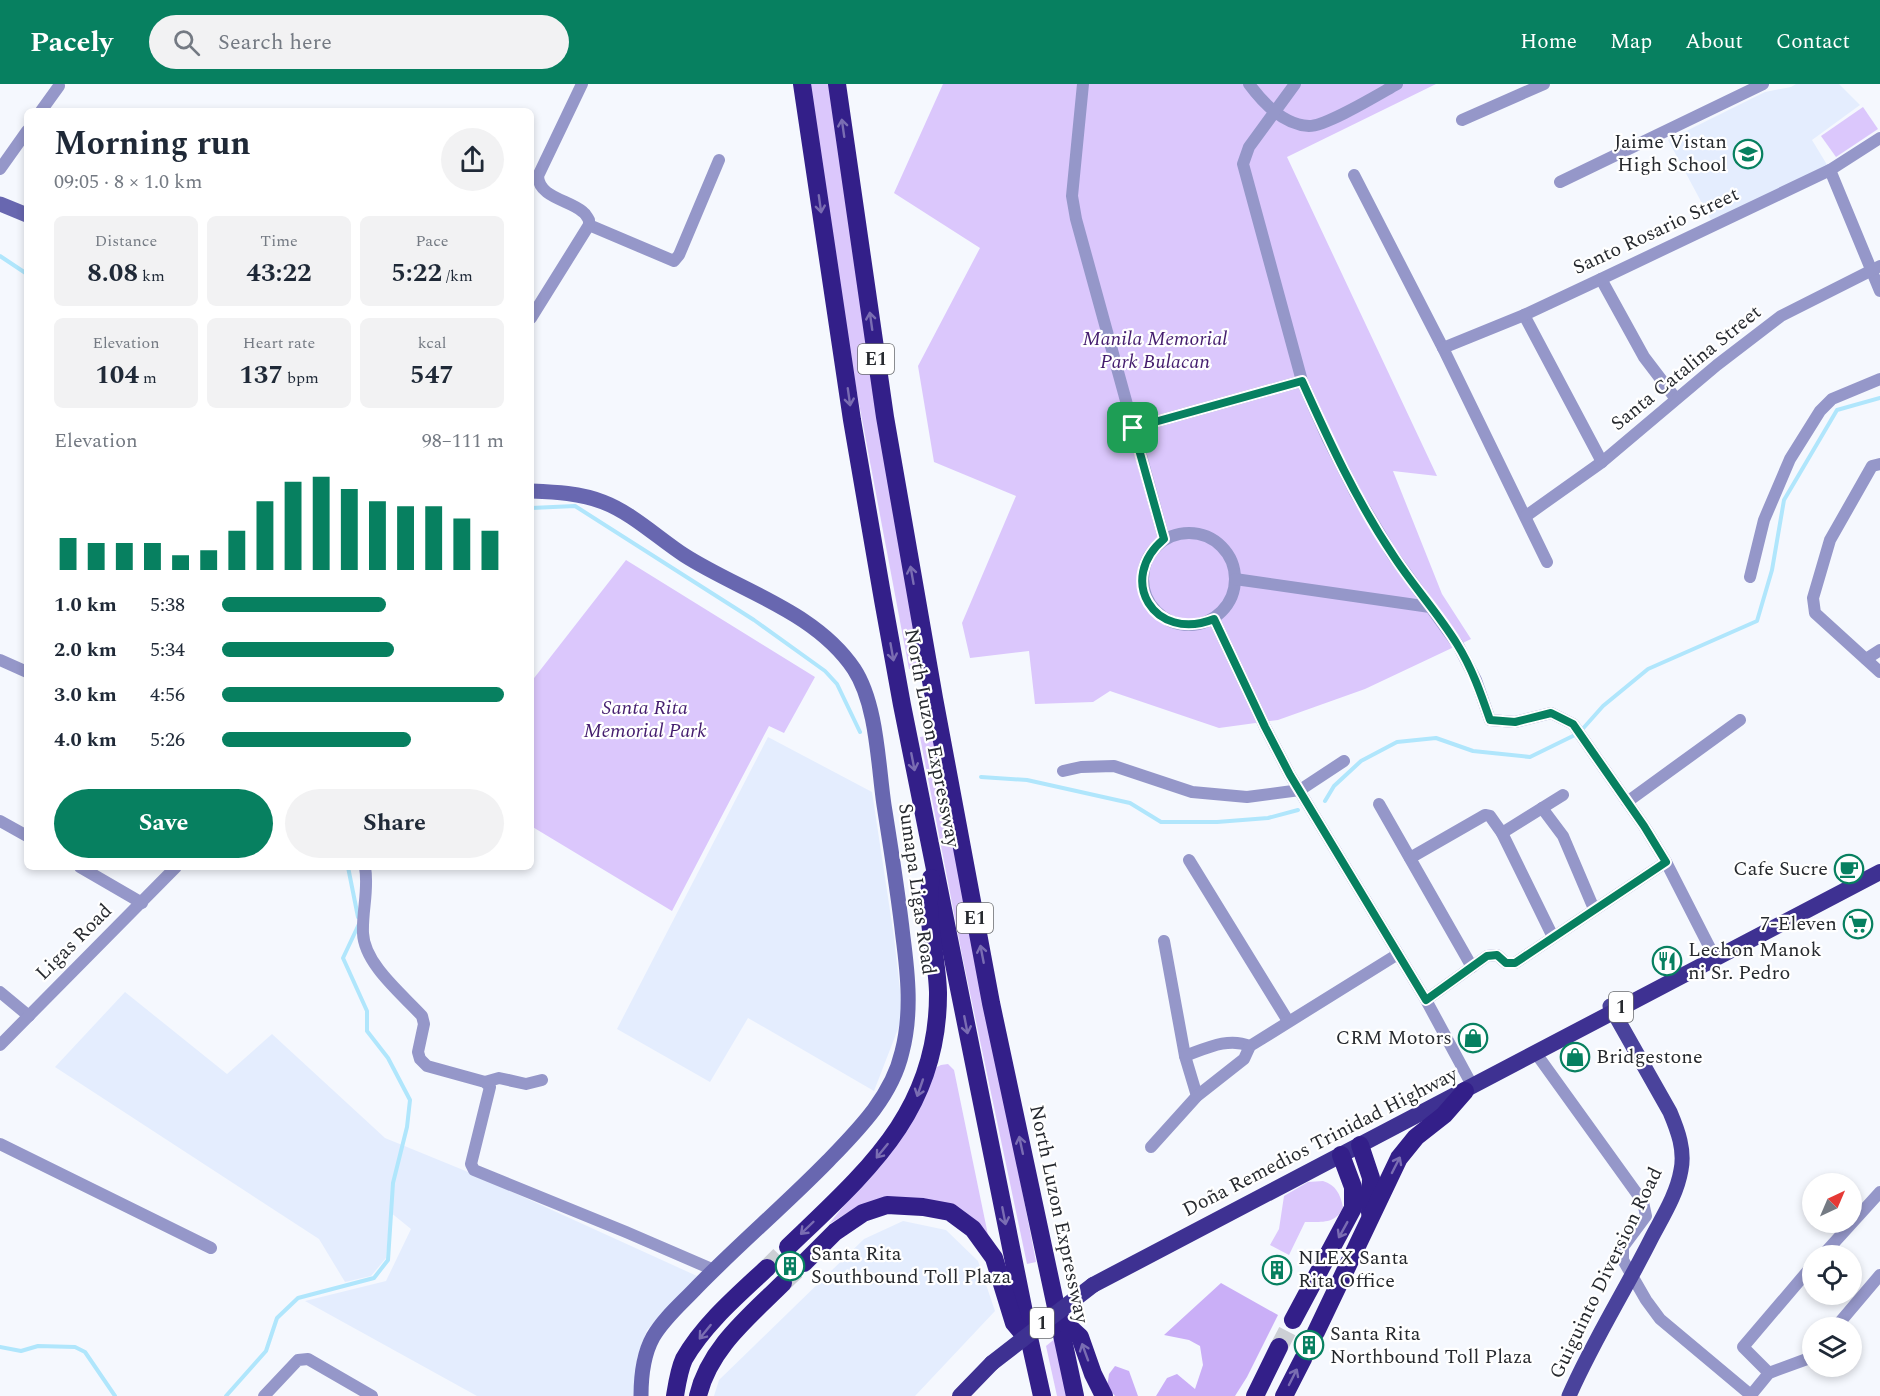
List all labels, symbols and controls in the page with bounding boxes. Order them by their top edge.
search box [149,15,569,69]
text: Pacely [30,21,113,64]
icon: search [170,26,203,59]
text: Search here [218,26,332,59]
text: Home [1520,26,1577,58]
text: Map [1610,26,1652,58]
text: About [1685,26,1743,58]
text: Contact [1776,26,1850,58]
one-way arrow [837,118,848,138]
text: Morning run [54,119,251,169]
place label: Jaime Vistan High School [1614,127,1727,180]
button: share [441,128,504,191]
school or university icon: Jaime Vistan High School [1732,138,1764,170]
text: 09:05 · 8 × 1.0 km [54,167,202,197]
street label: Santo Rosario Street [1568,179,1744,283]
one-way arrow [815,194,826,214]
text: Distance [95,229,157,253]
text: Time [260,229,298,253]
text: Pace [415,229,449,253]
text: 8.08 [87,253,138,293]
text: 43:22 [246,253,312,293]
text: 5:22 [391,253,442,293]
text: km [138,264,165,288]
text: /km [442,264,473,288]
street label: Santa Catalina Street [1604,298,1768,438]
one-way arrow [865,311,876,331]
park label: Manila Memorial Park Bulacan [1083,324,1227,377]
text: Elevation [92,331,160,355]
text: Heart rate [243,331,315,355]
text: kcal [418,331,446,355]
road number: E1 [858,344,894,374]
text: 104 [95,355,139,395]
text: 137 [239,355,283,395]
text: 547 [410,355,454,395]
text: m [139,366,157,390]
text: bpm [283,366,319,390]
one-way arrow [843,387,854,406]
pin [1107,402,1158,453]
icon: arrive [1116,411,1149,444]
text: Elevation [54,426,138,456]
text: 98–111 m [422,426,504,456]
one-way arrow [907,566,918,586]
text: 1.0 km [54,590,117,620]
text: 5:38 [150,590,185,620]
street label: North Luzon Expressway [896,626,968,851]
text: 2.0 km [54,635,117,665]
text: 5:34 [150,635,185,665]
one-way arrow [887,642,898,662]
text: 3.0 km [54,680,117,710]
text: 4:56 [150,680,185,710]
park label: Santa Rita Memorial Park [583,693,707,746]
text: 4.0 km [54,725,117,755]
text: 5:26 [150,725,185,755]
one-way arrow [908,752,919,771]
button: Save [54,789,273,858]
button: Share [285,789,504,858]
street label: Sumapa Ligas Road [890,801,944,977]
cafe icon: Cafe Sucre [1833,853,1865,885]
place label: Cafe Sucre [1733,854,1828,884]
street label: Ligas Road [29,897,119,987]
road number: E1 [957,903,993,933]
supermarket icon: 7-Eleven [1842,908,1874,940]
place label: 7-Eleven [1760,909,1837,939]
place label: Lechon Manok ni Sr. Pedro [1688,935,1822,988]
one-way arrow [976,944,987,964]
restaurant icon: Lechon Manok ni Sr. Pedro [1651,945,1683,977]
road number: 1 [1609,992,1633,1022]
one-way arrow [961,1015,972,1034]
shop icon: CRM Motors [1457,1022,1489,1054]
place label: CRM Motors [1336,1023,1452,1053]
shop icon: Bridgestone [1559,1041,1591,1073]
place label: Bridgestone [1596,1042,1703,1072]
street label: Doña Remedios Trinidad Highway [1177,1059,1464,1225]
one-way arrow [913,1078,924,1097]
street label: North Luzon Expressway [1021,1102,1097,1327]
one-way arrow [1015,1135,1026,1155]
one-way arrow [876,1142,889,1158]
one-way arrow [1390,1157,1402,1174]
street label: Guiguinto Diversion Road [1542,1162,1670,1384]
north arrow [1802,1173,1862,1233]
map controls [1802,1173,1862,1377]
one-way arrow [999,1206,1010,1225]
one-way arrow [1337,1220,1348,1238]
one-way arrow [800,1221,815,1236]
place label: Santa Rita Southbound Toll Plaza [811,1239,1012,1292]
place label: NLEX Santa Rita Office [1298,1243,1409,1296]
button: locate [1802,1245,1862,1305]
building icon: Santa Rita Southbound Toll Plaza [774,1250,806,1282]
building icon: NLEX Santa Rita Office [1261,1254,1293,1286]
road number: 1 [1030,1308,1054,1338]
button: layers [1802,1317,1862,1377]
place label: Santa Rita Northbound Toll Plaza [1330,1319,1532,1372]
one-way arrow [698,1324,711,1340]
building icon: Santa Rita Northbound Toll Plaza [1293,1329,1325,1361]
one-way arrow [1079,1344,1090,1362]
one-way arrow [1288,1369,1300,1387]

